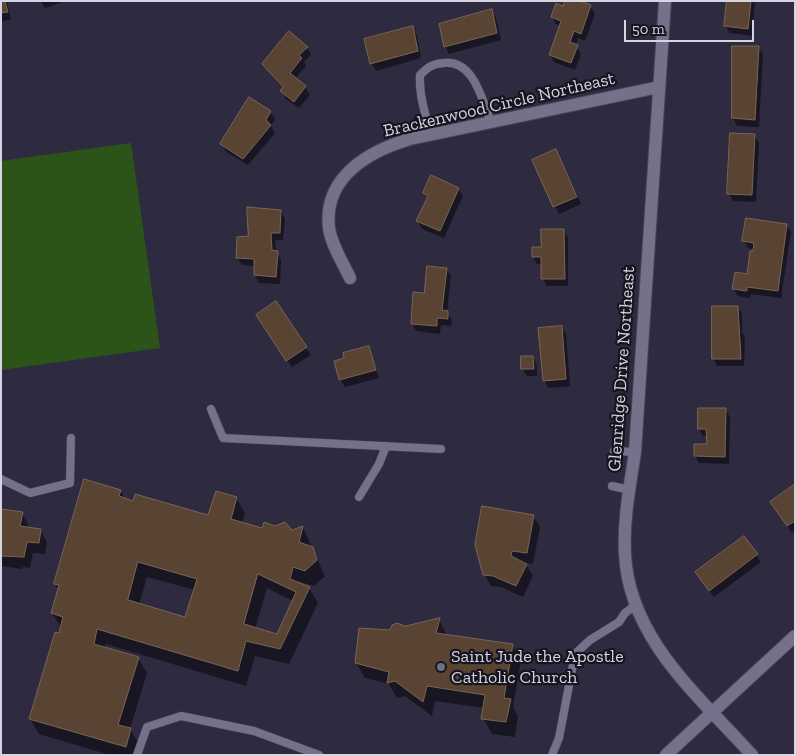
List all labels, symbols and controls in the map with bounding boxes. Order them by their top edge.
scale bar [626,10,756,42]
text: 50 m [632,20,665,38]
street label: Brackenwood Circle Northeast [381,68,617,142]
street label: Glenridge Drive Northeast [604,266,640,472]
place label: Saint Jude the Apostle Catholic Church [451,646,624,689]
marker: Saint Jude the Apostle Catholic Church [435,661,447,673]

